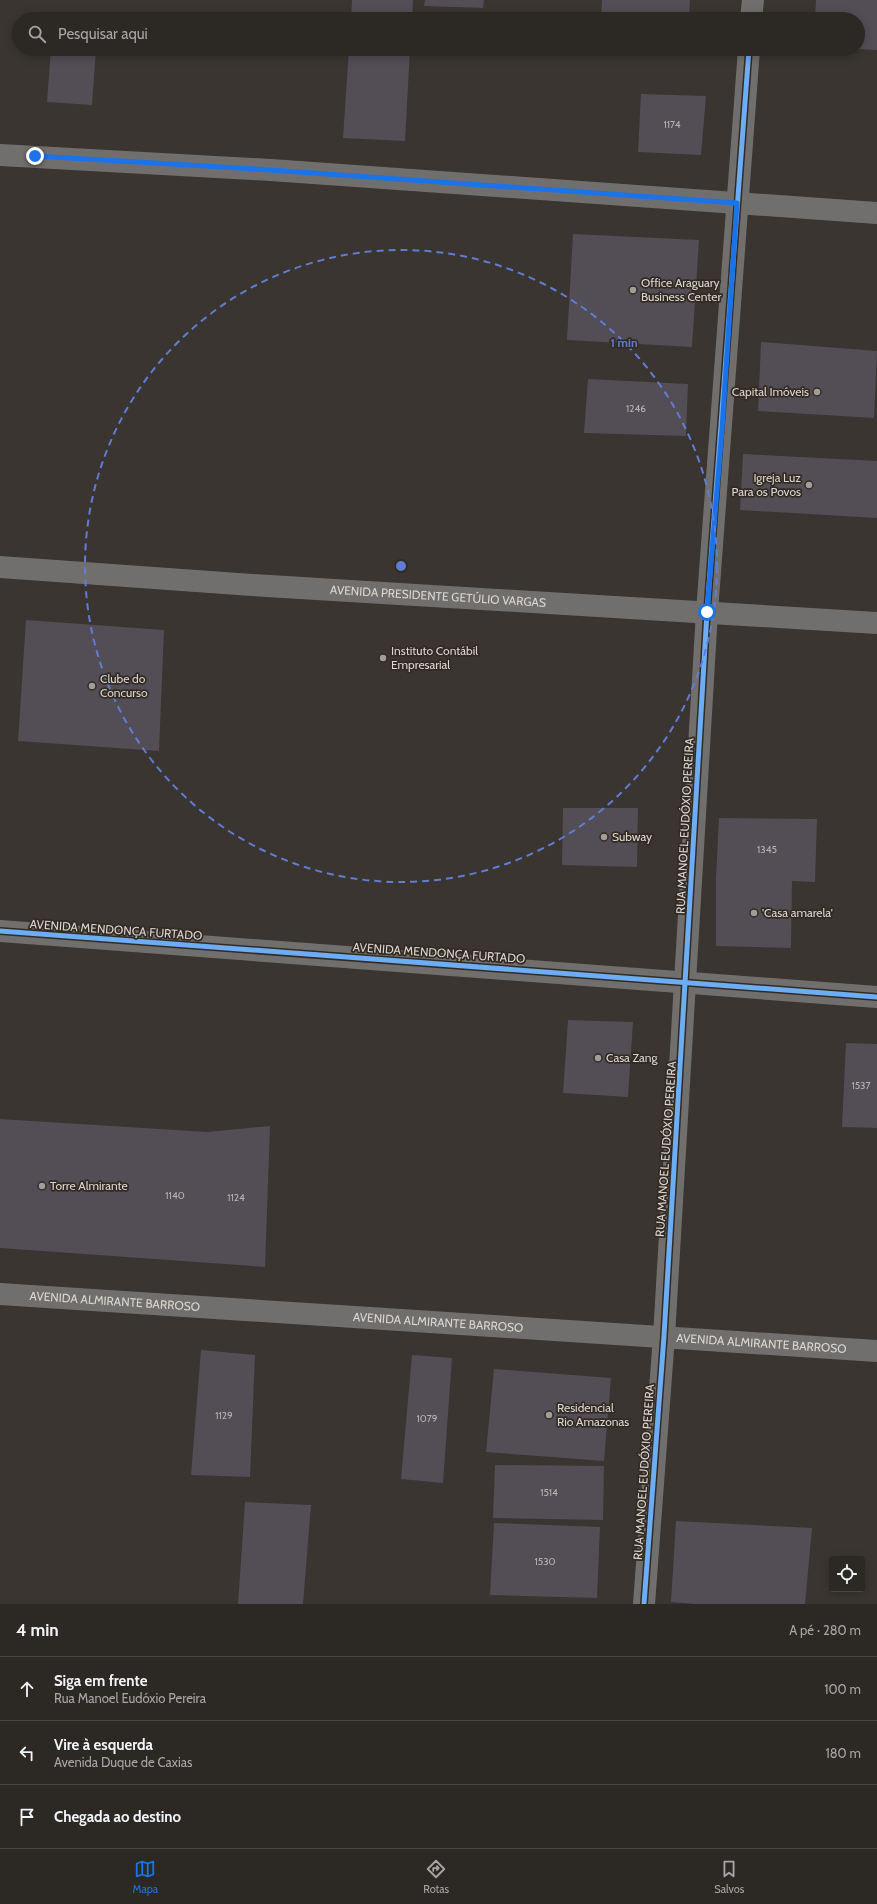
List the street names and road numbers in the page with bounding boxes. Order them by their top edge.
street label: AVENIDA PRESIDENTE GETÚLIO VARGAS [330,582,546,610]
street label: RUA MANOEL EUDÓXIO PEREIRA [672,737,697,914]
street label: AVENIDA MENDONÇA FURTADO [29,916,203,943]
street label: AVENIDA MENDONÇA FURTADO [352,939,526,966]
street label: RUA MANOEL EUDÓXIO PEREIRA [652,1060,679,1237]
street label: AVENIDA ALMIRANTE BARROSO [29,1288,200,1314]
street label: AVENIDA ALMIRANTE BARROSO [352,1309,524,1335]
street label: AVENIDA ALMIRANTE BARROSO [676,1330,847,1356]
street label: RUA MANOEL EUDÓXIO PEREIRA [630,1383,657,1560]

